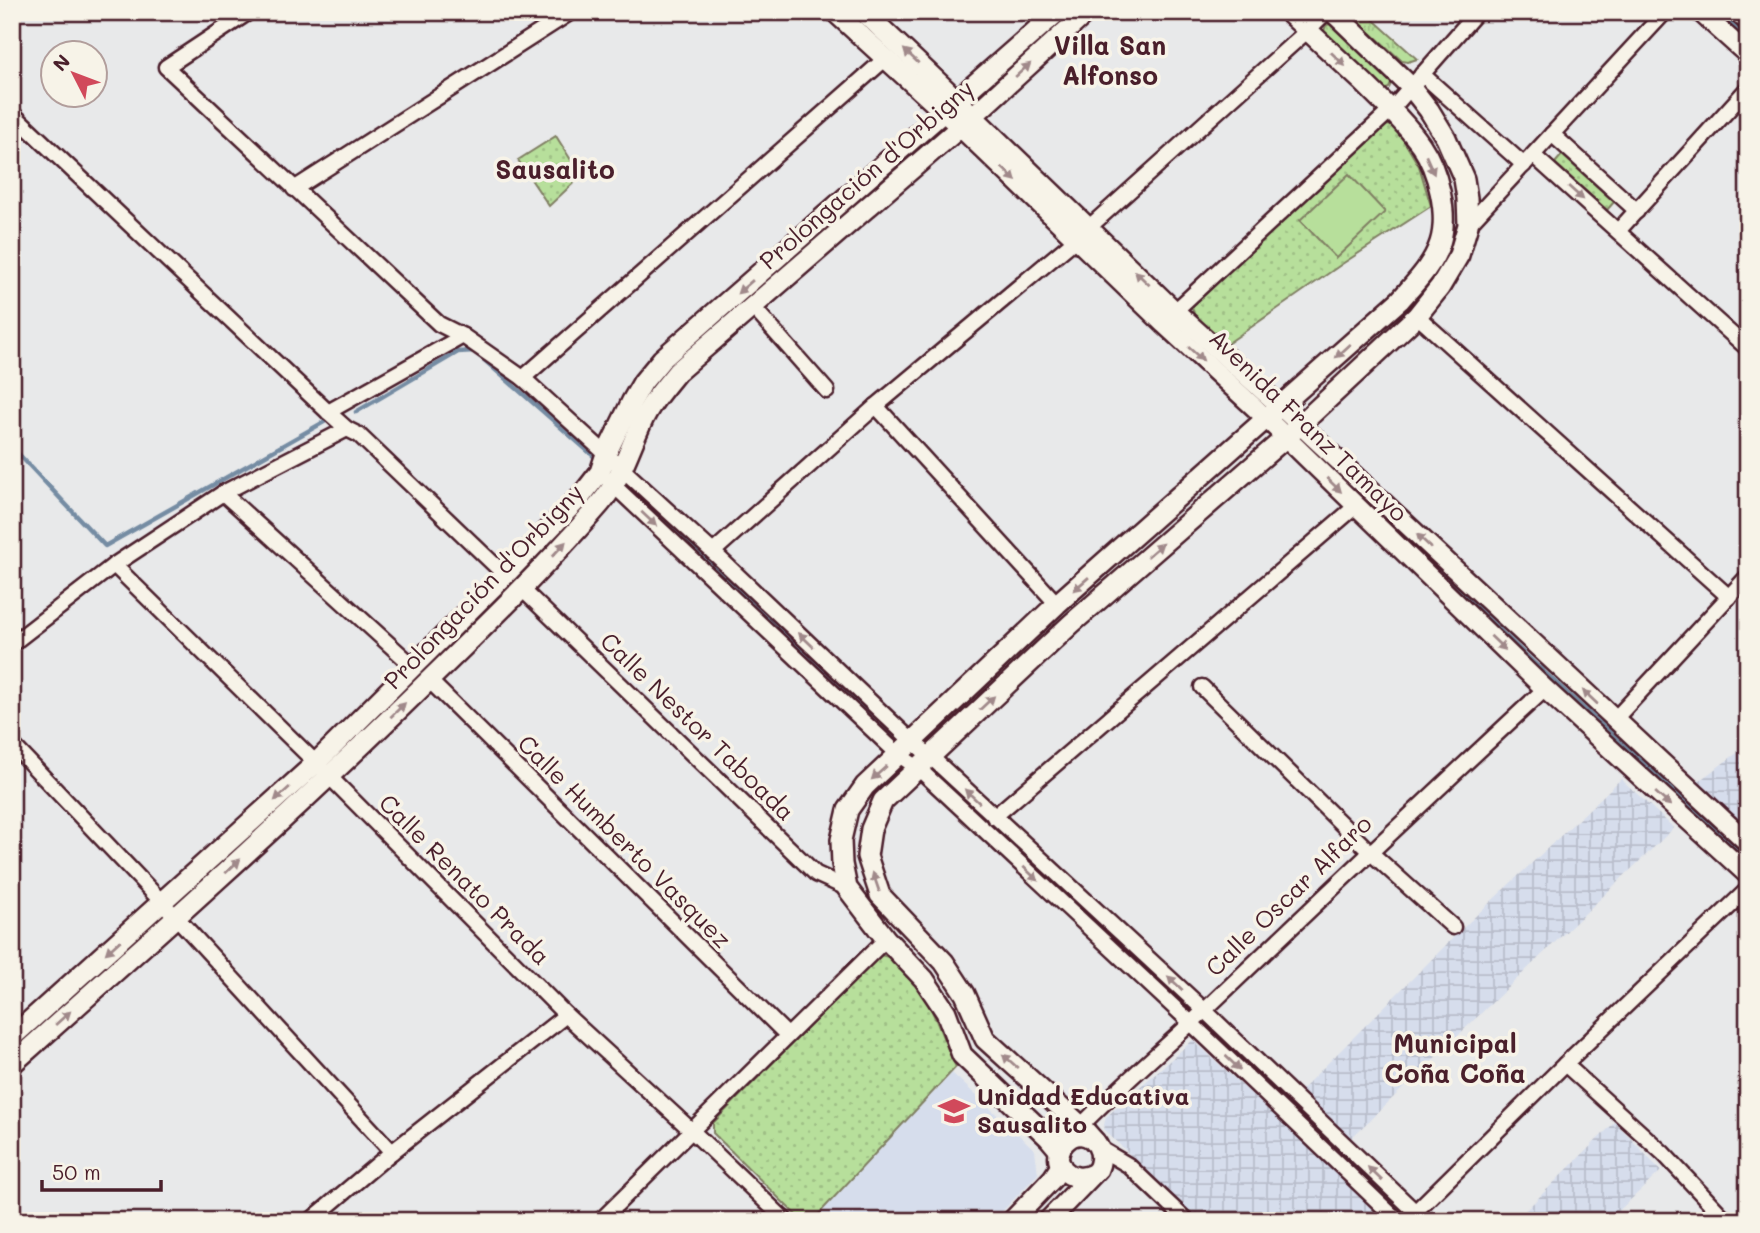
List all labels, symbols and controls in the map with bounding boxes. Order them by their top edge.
district label: Villa San Alfonso [1054,28,1166,92]
north arrow [38,38,108,108]
text: N [47,49,75,76]
one-way arrow [903,49,920,65]
one-way arrow [1329,51,1347,67]
one-way arrow [1015,63,1032,78]
street label: Prolongación d'Orbigny [752,72,980,275]
district label: Sausalito [495,152,615,186]
one-way arrow [1424,155,1436,175]
one-way arrow [1001,166,1018,183]
one-way arrow [1567,185,1585,201]
one-way arrow [1134,271,1151,287]
one-way arrow [736,279,754,295]
street label: Avenida Franz Tamayo [1203,322,1415,528]
one-way arrow [1335,343,1352,359]
one-way arrow [1187,346,1205,362]
one-way arrow [1326,476,1343,493]
street label: Prolongación d'Orbigny [377,477,589,695]
one-way arrow [640,511,657,527]
one-way arrow [1416,534,1433,550]
one-way arrow [551,540,567,558]
one-way arrow [1147,543,1164,558]
one-way arrow [1072,576,1090,592]
street label: Calle Nestor Taboada [594,625,802,827]
one-way arrow [797,632,814,649]
one-way arrow [1490,635,1506,651]
one-way arrow [1581,689,1599,705]
one-way arrow [978,695,995,711]
one-way arrow [389,703,406,719]
street label: Calle Humberto Vasquez [512,728,738,954]
one-way arrow [870,765,888,781]
one-way arrow [273,786,291,802]
street label: Calle Renato Prada [373,787,557,971]
one-way arrow [963,787,980,804]
one-way arrow [1655,791,1672,806]
street label: Calle Oscar Alfaro [1198,808,1378,982]
one-way arrow [224,859,241,875]
one-way arrow [1022,865,1039,881]
one-way arrow [870,871,881,892]
one-way arrow [104,939,122,955]
one-way arrow [1167,976,1184,992]
one-way arrow [54,1010,72,1026]
district label: Municipal Coña Coña [1384,1026,1526,1090]
one-way arrow [1001,1053,1019,1069]
one-way arrow [1224,1055,1242,1071]
place label: Unidad Educativa Sausalito [977,1080,1189,1139]
school or university icon: Unidad Educativa Sausalito [937,1094,971,1128]
scale bar [42,1149,161,1193]
text: 50 m [52,1158,101,1185]
one-way arrow [1367,1166,1384,1182]

